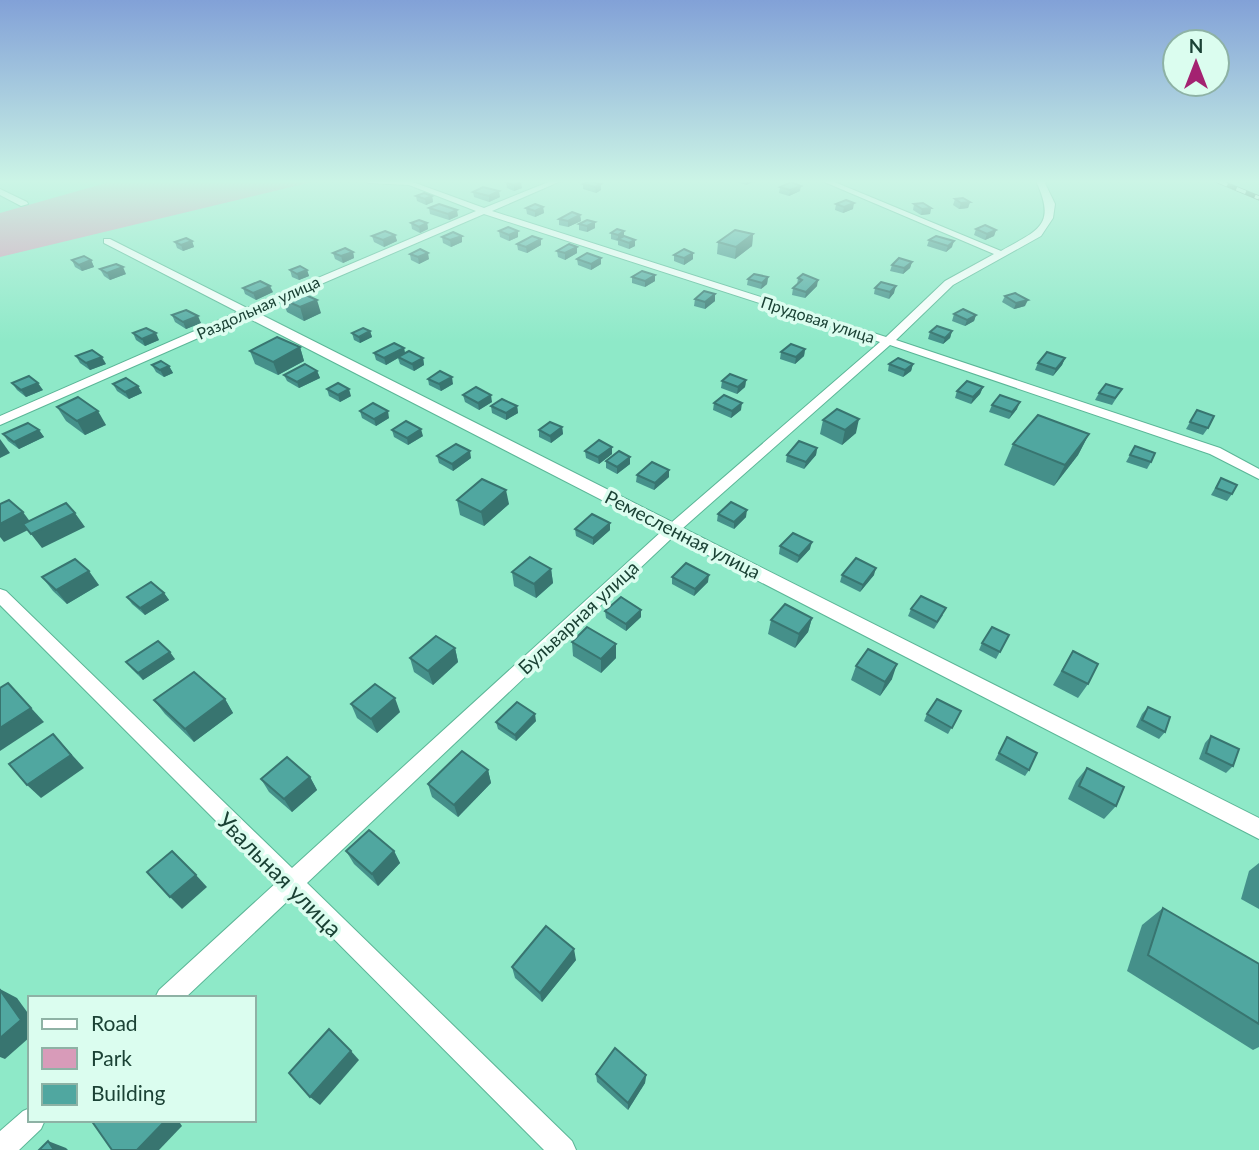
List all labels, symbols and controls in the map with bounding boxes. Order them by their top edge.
north arrow [1161,28,1231,98]
text: N [1189,34,1203,57]
street label: Раздольная улица [194,271,322,343]
street label: Прудовая улица [759,292,877,346]
street label: Ремесленная улица [601,485,765,583]
street label: Бульварная улица [513,555,643,679]
street label: Увальная улица [212,806,348,942]
legend [28,996,256,1122]
text: Road [91,1010,138,1035]
text: Park [91,1045,132,1070]
text: Building [91,1080,166,1105]

